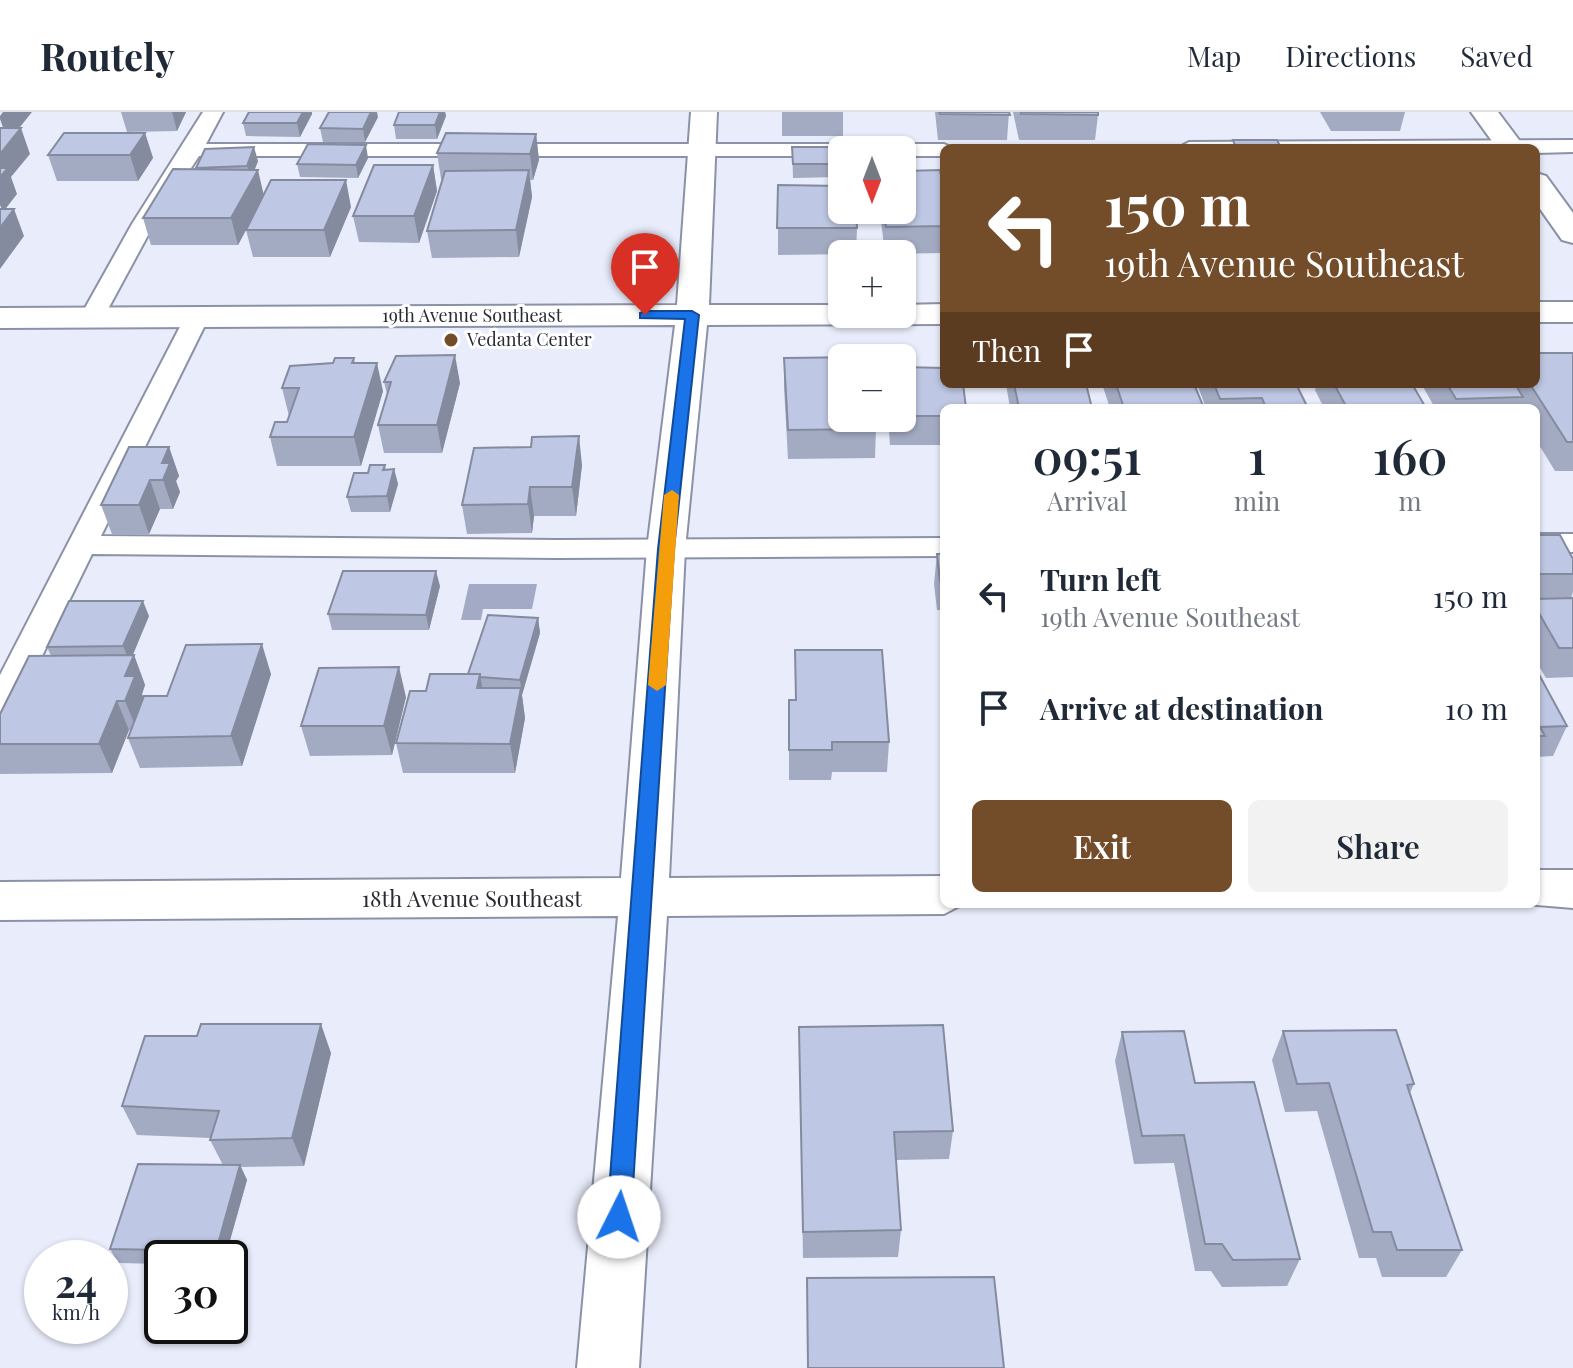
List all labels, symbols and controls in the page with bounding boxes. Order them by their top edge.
text: Routely [40,30,175,81]
text: Map [1187,37,1241,74]
text: Directions [1285,37,1416,74]
text: Saved [1460,37,1533,74]
north arrow [828,136,916,224]
map controls [828,136,916,432]
text: 150 m [1104,166,1250,241]
icon: left [972,176,1076,280]
pin [611,233,679,315]
text: 19th Avenue Southeast [1104,238,1464,286]
button: + [828,240,916,328]
icon: arrive [623,245,667,289]
street label: 19th Avenue Southeast [382,303,563,327]
place label: Vedanta Center [466,327,592,351]
icon: arrive [1057,328,1101,372]
text: Then [972,330,1041,370]
marker: Vedanta Center [442,331,460,349]
button: − [828,344,916,432]
text: 09:51 [1032,423,1142,487]
text: 1 [1248,423,1266,487]
text: 160 [1373,423,1448,487]
text: Arrival [1047,483,1127,518]
text: min [1234,483,1280,518]
text: m [1399,483,1422,518]
text: Turn left [1040,559,1161,599]
icon: left [972,574,1016,618]
text: 150 m [1433,576,1508,616]
text: 19th Avenue Southeast [1040,599,1300,634]
icon: arrive [972,686,1016,730]
text: Arrive at destination [1040,688,1323,728]
text: 10 m [1445,688,1508,728]
button: Exit [972,800,1232,892]
button: Share [1248,800,1508,892]
street label: 18th Avenue Southeast [362,883,583,913]
position arrow [577,1175,661,1259]
speed limit sign: 30 [144,1240,248,1344]
text: 24 [55,1255,97,1308]
text: km/h [52,1298,100,1325]

